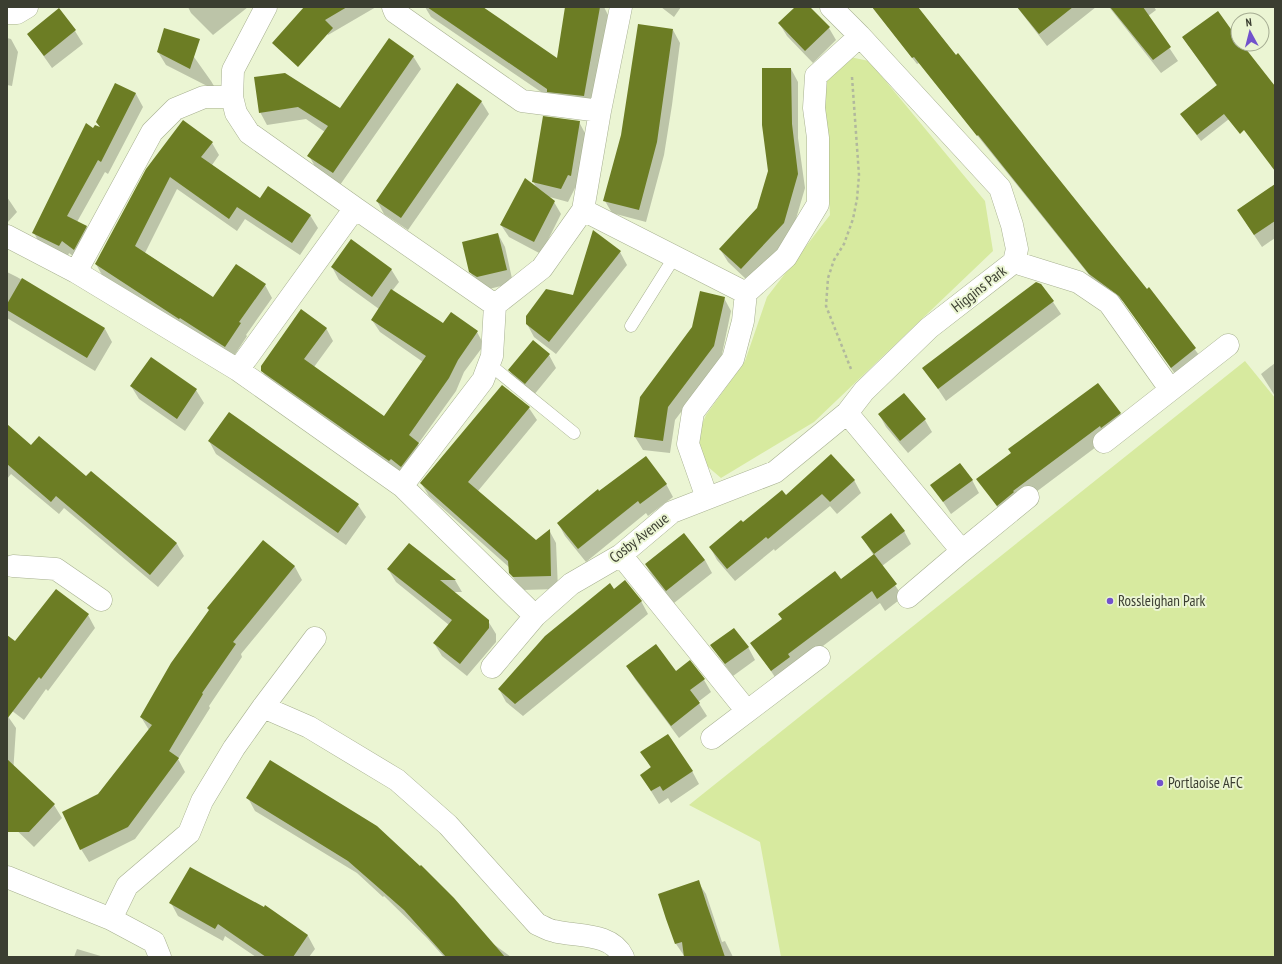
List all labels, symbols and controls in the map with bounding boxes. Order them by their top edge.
north arrow [1230,12,1270,52]
text: N [1245,15,1253,29]
street label: Higgins Park [947,261,1010,316]
street label: Cosby Avenue [605,508,672,567]
place label: Rossleighan Park [1118,591,1205,610]
marker: Rossleighan Park [1105,596,1115,606]
place label: Portlaoise AFC [1168,773,1243,792]
marker: Portlaoise AFC [1155,778,1165,788]

